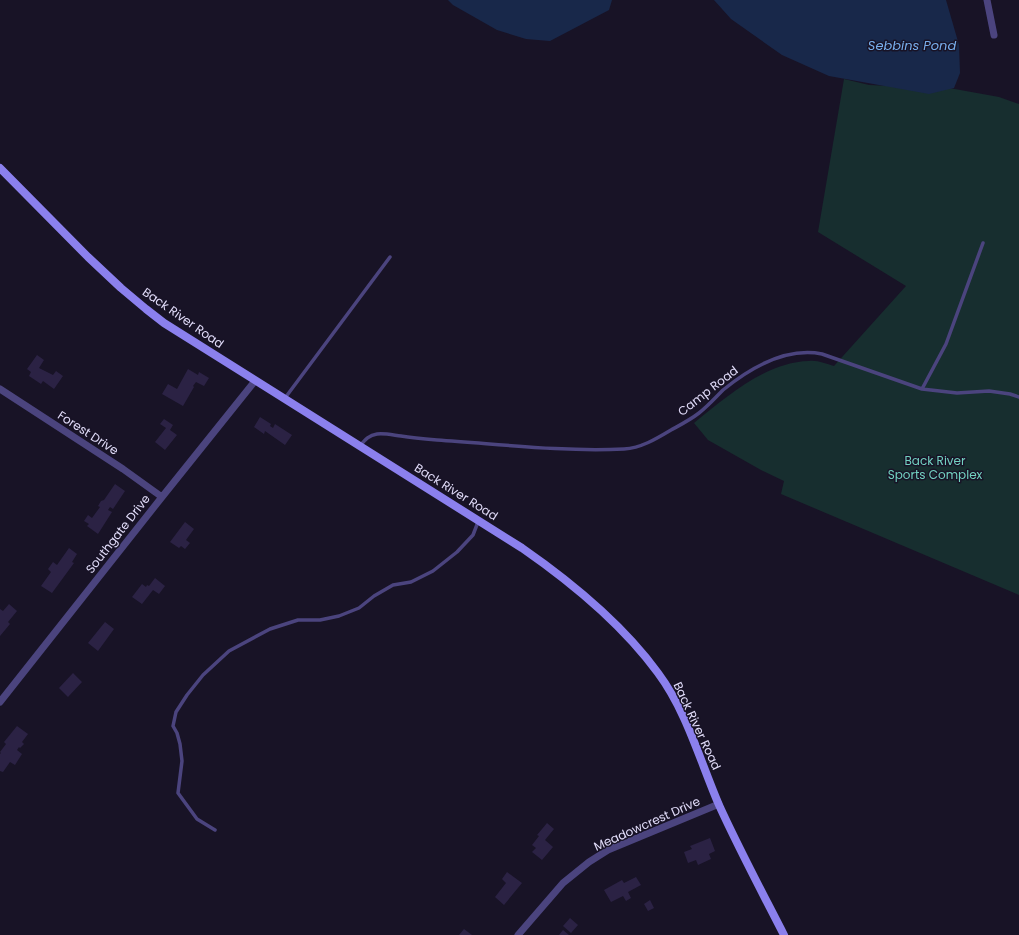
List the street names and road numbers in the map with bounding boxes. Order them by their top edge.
street label: Back River Road [139,283,227,352]
street label: Camp Road [674,362,741,420]
street label: Forest Drive [54,407,122,459]
street label: Back River Road [411,459,501,524]
street label: Southgate Drive [81,491,154,577]
street label: Back River Road [670,679,725,773]
street label: Meadowcrest Drive [591,792,703,855]

